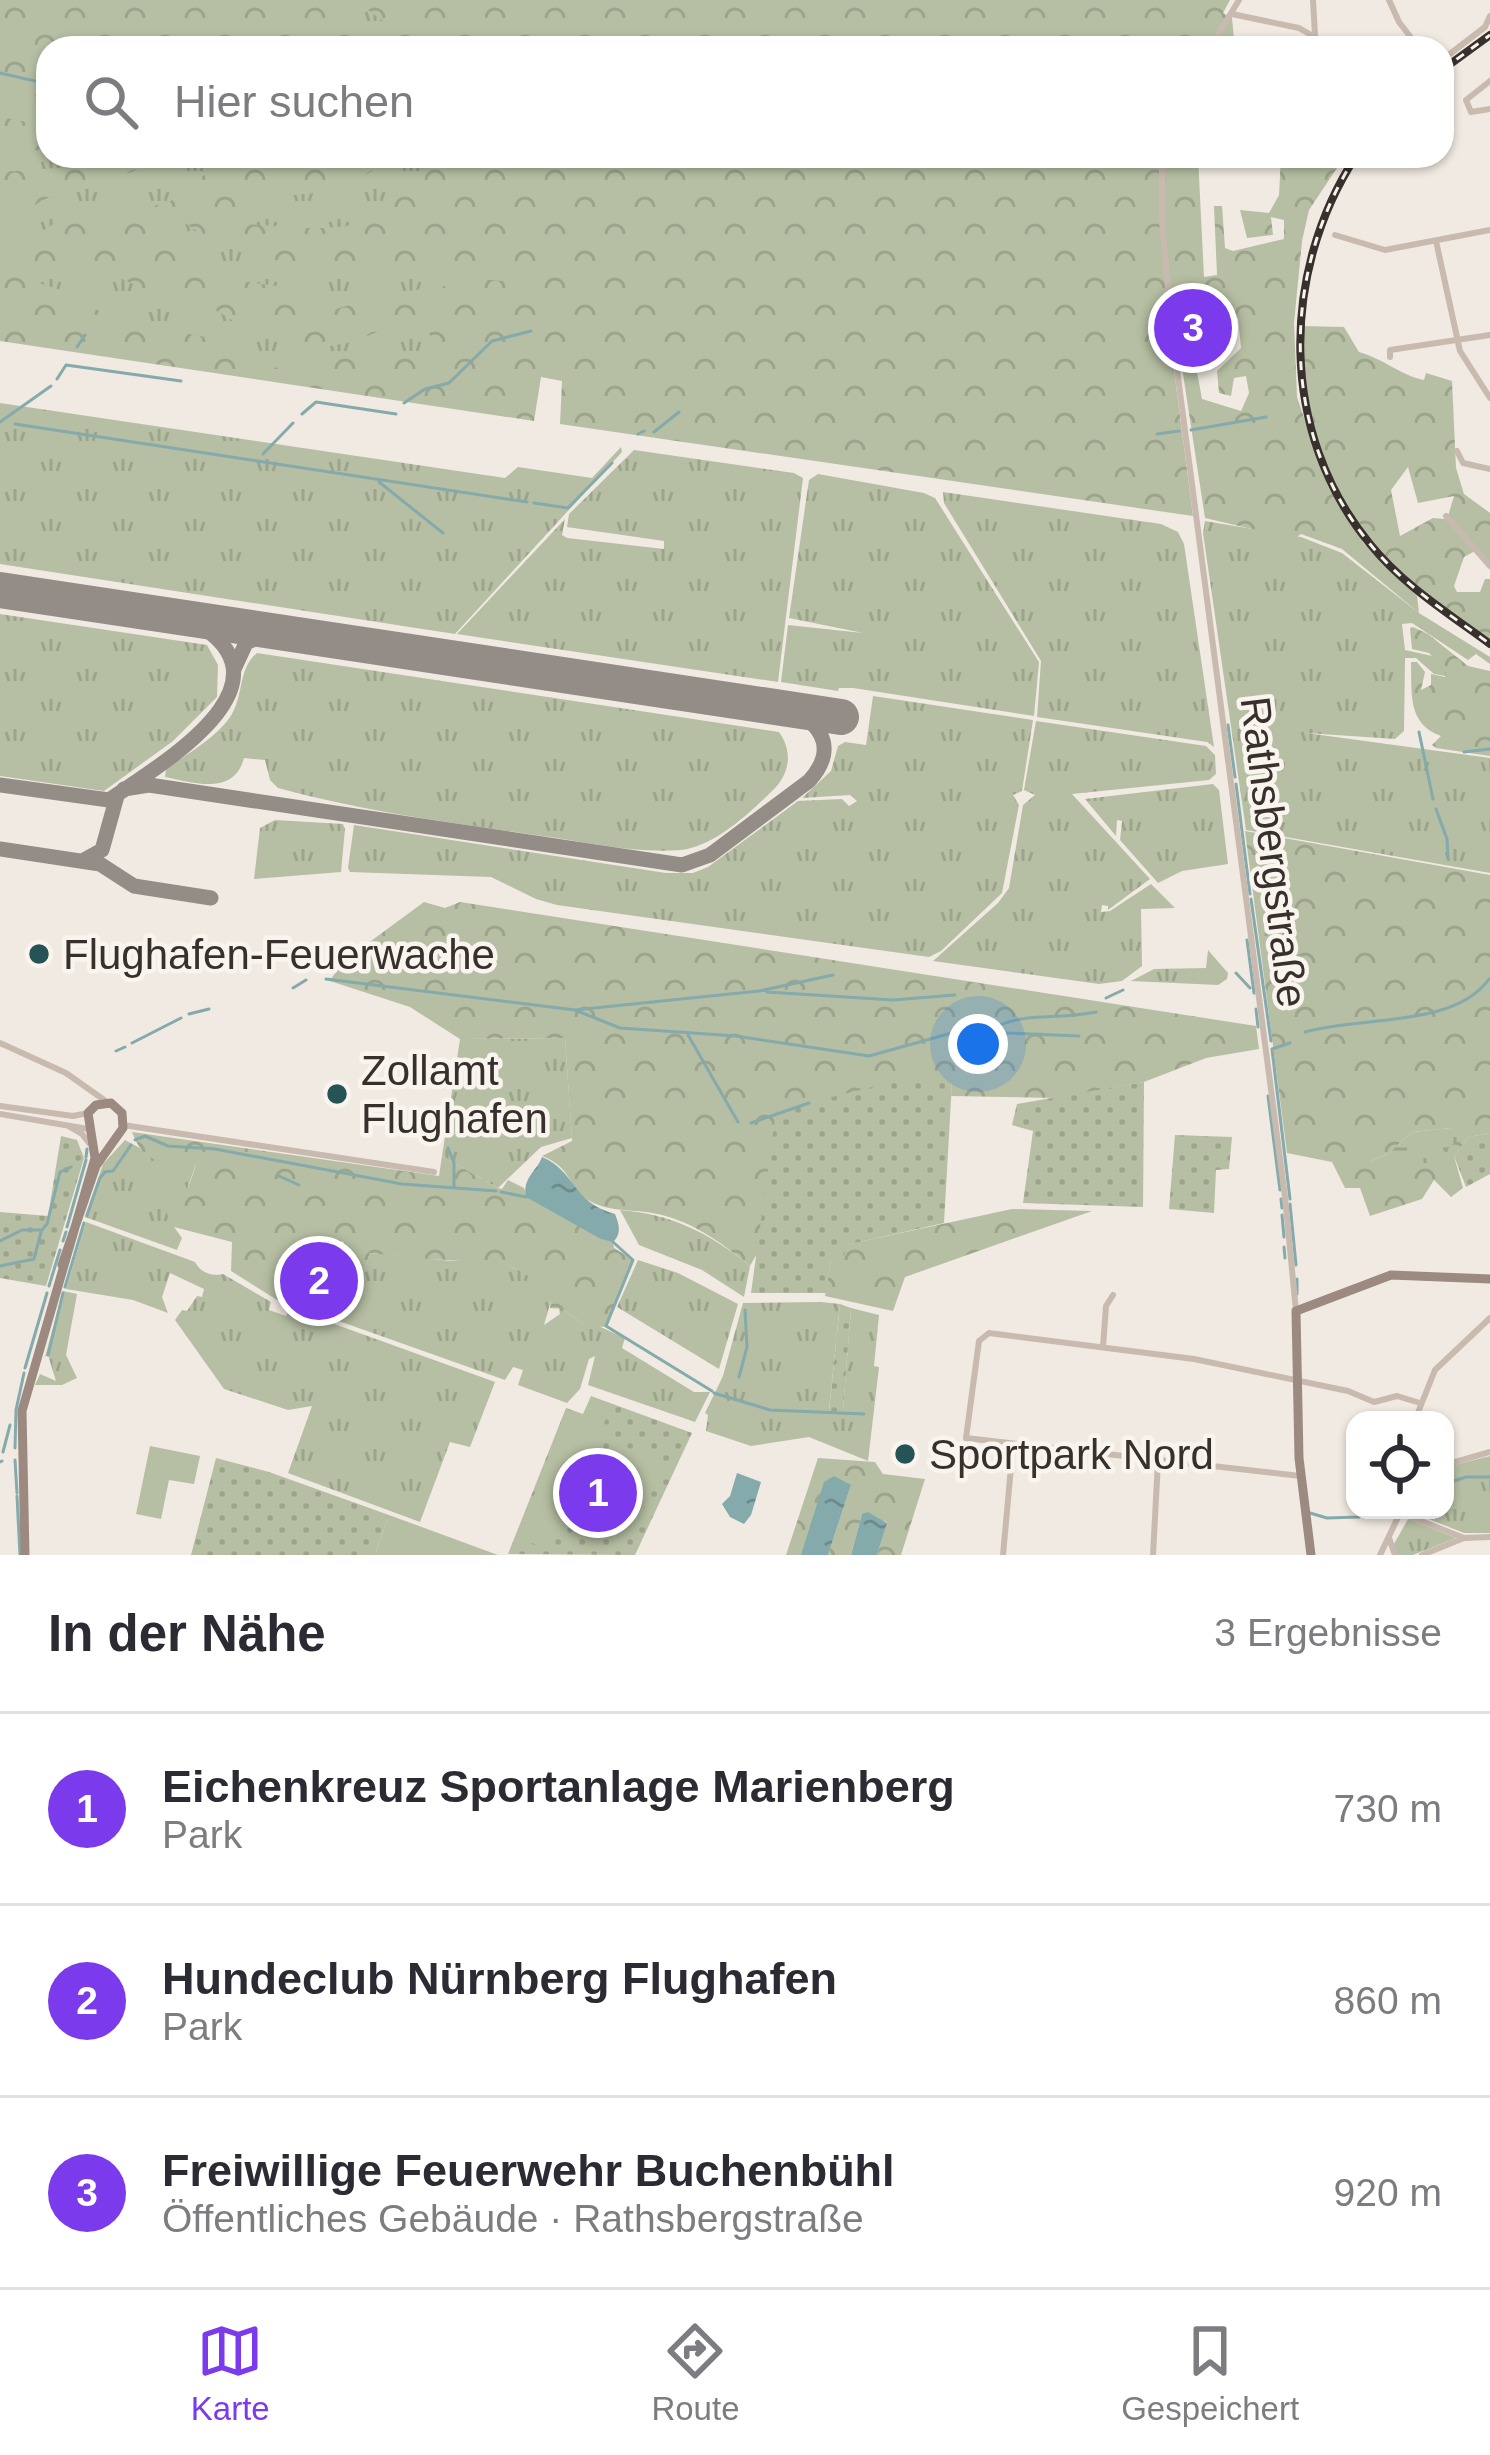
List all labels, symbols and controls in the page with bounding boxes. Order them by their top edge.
search box [36,36,1454,168]
icon: search [78,69,144,135]
text: Hier suchen [174,76,414,127]
pin: 3 [1154,283,1232,373]
street label: Rathsbergstraße [1232,694,1316,1010]
place label: Flughafen-Feuerwache [63,931,495,978]
marker: Flughafen-Feuerwache [26,941,52,967]
your location [948,1014,1008,1074]
place label: Zollamt Flughafen [361,1047,548,1142]
marker: Zollamt Flughafen [324,1081,350,1107]
pin: 2 [280,1236,358,1326]
map controls [1346,1411,1454,1519]
button: locate [1346,1411,1454,1519]
place label: Sportpark Nord [929,1431,1214,1478]
marker: Sportpark Nord [892,1441,918,1467]
pin: 1 [559,1448,637,1538]
text: In der Nähe [48,1605,326,1662]
text: 3 Ergebnisse [1214,1611,1442,1654]
text: Eichenkreuz Sportanlage Marienberg [162,1761,955,1812]
text: 1 [76,1787,98,1830]
text: 730 m [1334,1787,1442,1830]
text: Park [162,1813,242,1856]
text: Hundeclub Nürnberg Flughafen [162,1953,837,2004]
text: 2 [76,1979,98,2022]
text: 860 m [1334,1979,1442,2022]
text: Park [162,2005,242,2048]
text: Freiwillige Feuerwehr Buchenbühl [162,2145,895,2196]
text: 3 [76,2171,98,2214]
text: 920 m [1334,2171,1442,2214]
text: Öffentliches Gebäude · Rathsbergstraße [162,2197,864,2240]
tab: Karte [191,2318,270,2428]
tab: Route [651,2318,739,2428]
tab: Gespeichert [1121,2318,1299,2428]

